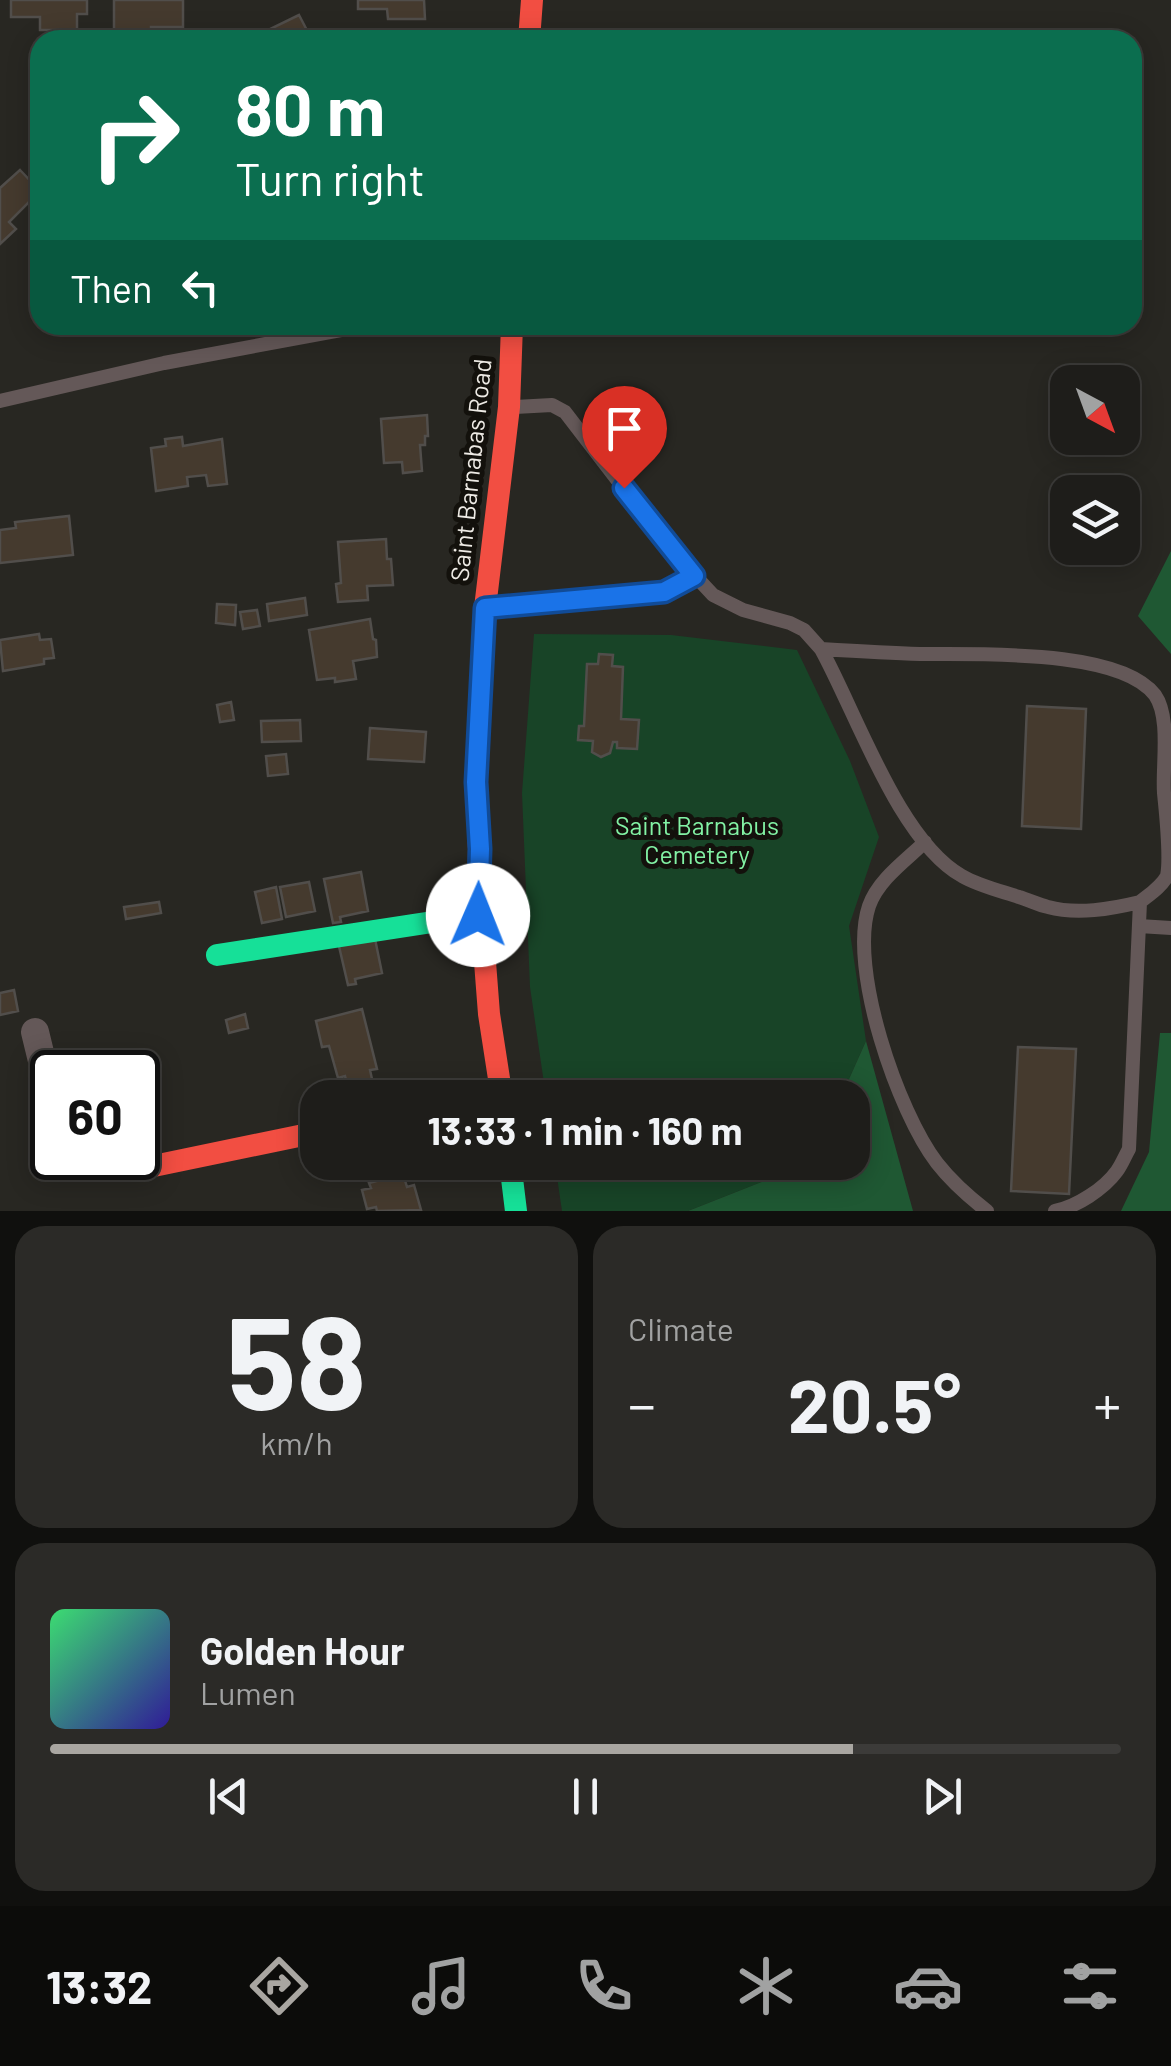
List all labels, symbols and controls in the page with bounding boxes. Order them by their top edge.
text: 80 m [235,66,385,150]
icon: right [70,70,200,200]
text: Turn right [235,151,425,205]
icon: left [173,260,228,315]
text: Then [70,265,153,311]
street label: Saint Barnabas Road [443,357,497,583]
north arrow [1050,365,1140,455]
map controls [1050,365,1140,565]
pin [582,386,667,489]
icon: arrive [597,401,652,456]
button: layers [1050,475,1140,565]
park label: Saint Barnabus Cemetery [615,810,779,869]
position arrow [426,863,530,967]
speed limit sign: 60 [30,1050,160,1180]
text: 13:33 · 1 min · 160 m [427,1107,743,1153]
text: 58 [226,1280,367,1436]
text: Climate [628,1309,734,1347]
text: 20.5° [788,1358,961,1448]
text: − [628,1370,656,1436]
text: + [1093,1370,1121,1436]
text: km/h [260,1423,333,1461]
text: Golden Hour [200,1627,405,1673]
text: Lumen [200,1673,296,1711]
icon: previous [201,1769,256,1824]
icon: pause [558,1769,613,1824]
icon: next [915,1769,970,1824]
icon: directions [244,1951,314,2021]
icon: music [406,1951,476,2021]
icon: phone [569,1951,639,2021]
icon: climate [731,1951,801,2021]
icon: car [893,1951,963,2021]
icon: filters [1055,1951,1125,2021]
text: 13:32 [46,1959,152,2013]

